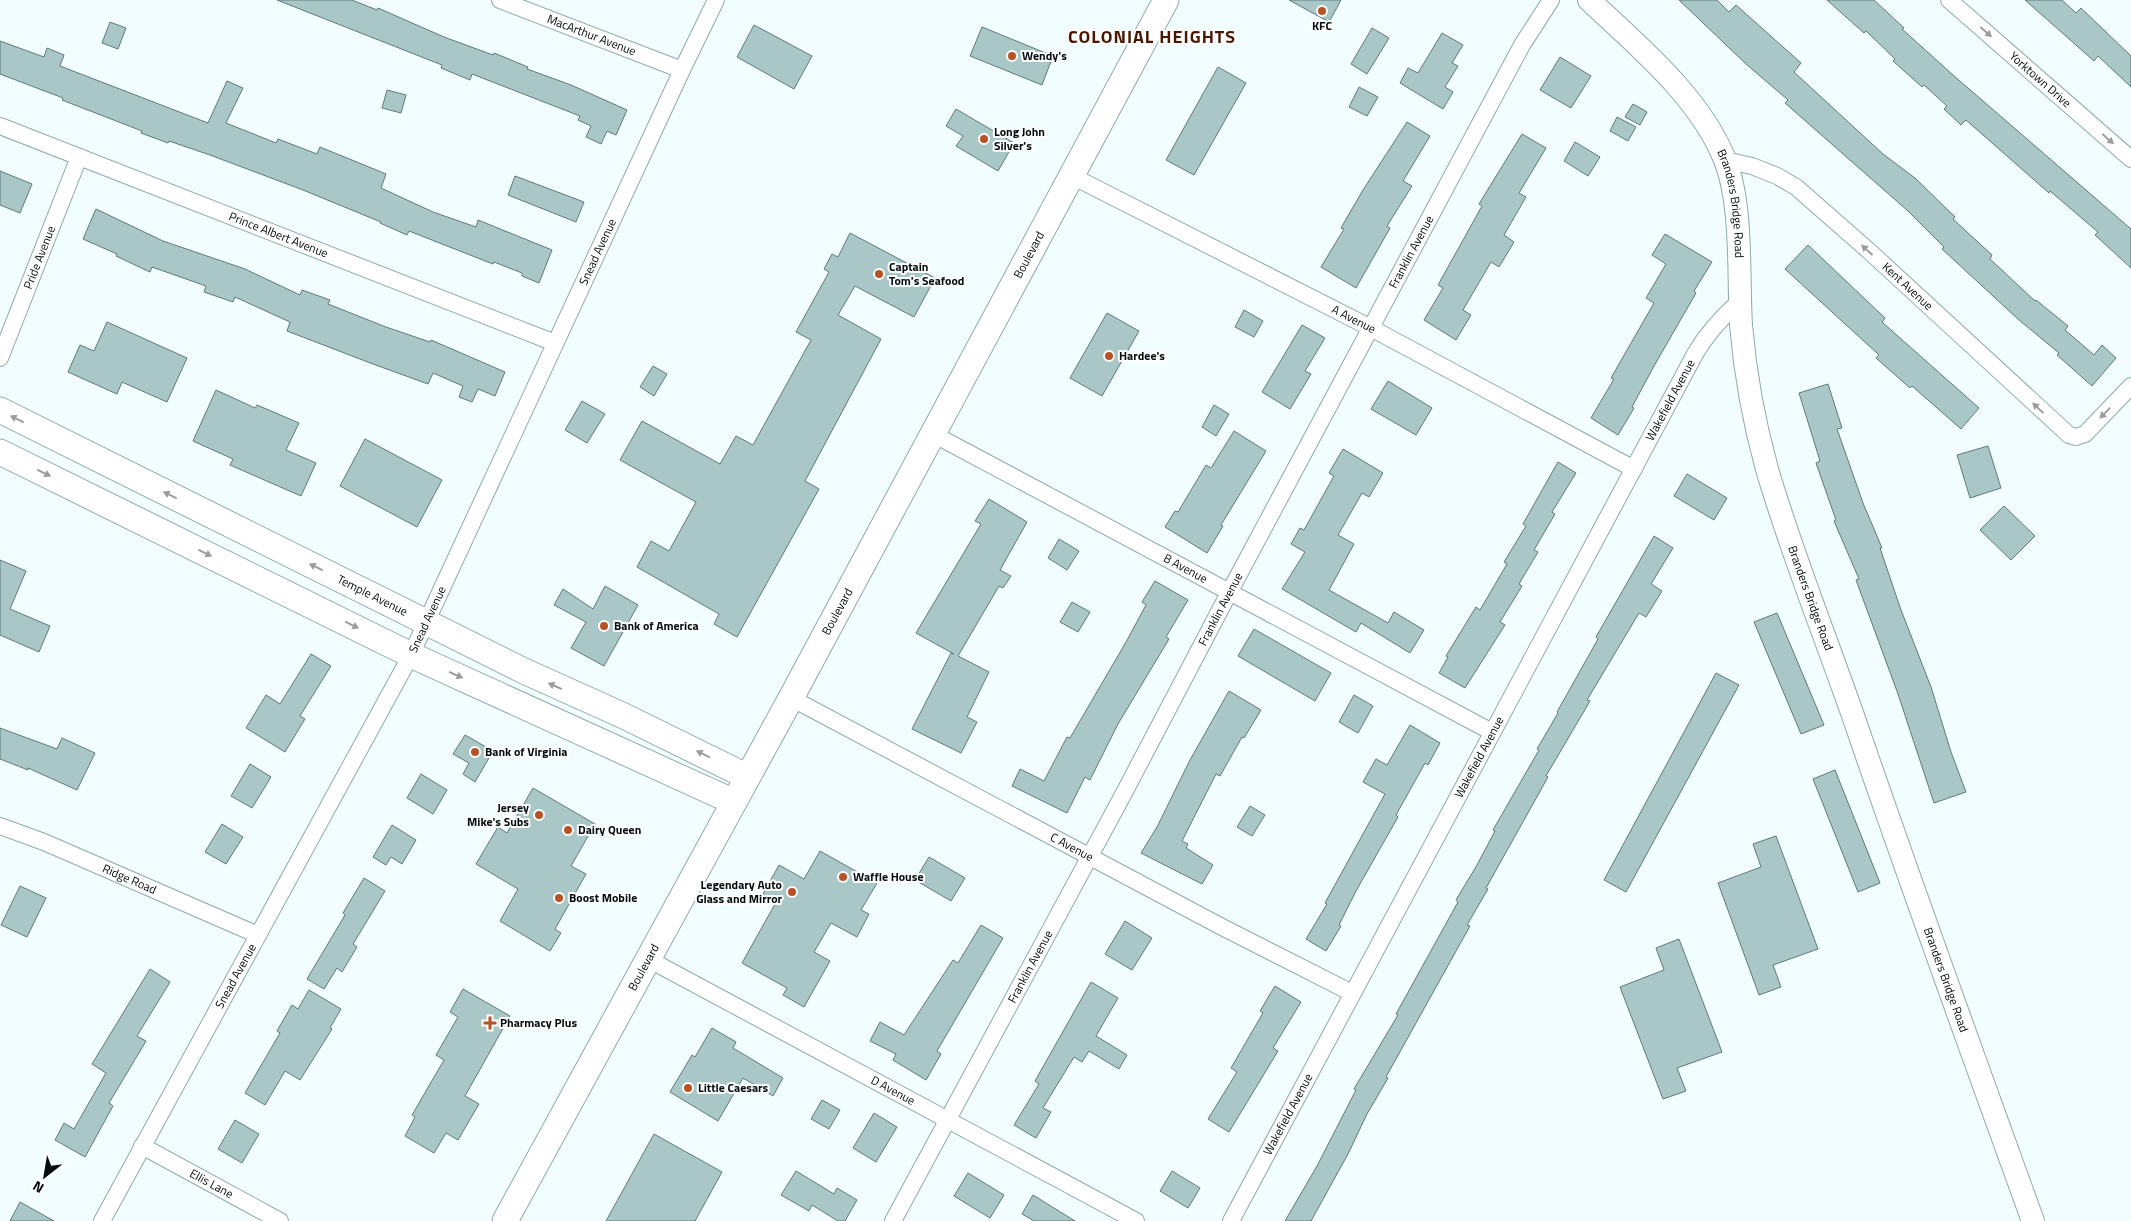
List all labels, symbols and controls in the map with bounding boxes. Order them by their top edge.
marker: KFC [1316,5,1328,17]
street label: MacArthur Avenue [544,9,639,60]
place label: KFC [1312,16,1332,35]
district label: COLONIAL HEIGHTS [1068,23,1236,50]
one-way arrow [1980,26,1992,37]
place label: Wendy's [1022,46,1067,65]
street label: Yorktown Drive [2005,47,2076,112]
marker: Wendy's [1006,50,1018,62]
place label: Long John Silver's [994,122,1045,155]
marker: Long John Silver's [978,133,990,145]
one-way arrow [2102,133,2114,145]
street label: Branders Bridge Road [1712,146,1749,258]
street label: Prince Albert Avenue [226,206,331,262]
street label: Franklin Avenue [1384,212,1438,292]
street label: Snead Avenue [574,215,621,288]
street label: Pride Avenue [18,223,60,292]
street label: Boulevard [1008,228,1049,282]
one-way arrow [1862,244,1874,256]
place label: Captain Tom's Seafood [889,257,964,290]
street label: Kent Avenue [1878,258,1938,315]
marker: Captain Tom's Seafood [873,268,885,280]
street label: A Avenue [1329,300,1379,338]
place label: Hardee's [1119,346,1165,365]
marker: Hardee's [1103,350,1115,362]
street label: Wakefield Avenue [1640,356,1700,444]
one-way arrow [2033,402,2045,414]
one-way arrow [2099,407,2111,419]
one-way arrow [10,415,24,423]
one-way arrow [37,470,51,478]
one-way arrow [163,491,177,499]
street label: Branders Bridge Road [1783,543,1839,653]
one-way arrow [198,549,212,557]
street label: B Avenue [1160,549,1211,588]
one-way arrow [309,562,323,570]
street label: Temple Avenue [334,569,411,621]
street label: Franklin Avenue [1193,569,1247,649]
street label: Snead Avenue [403,583,451,656]
street label: Boulevard [816,585,857,638]
place label: Bank of America [614,616,699,635]
marker: Bank of America [598,620,610,632]
one-way arrow [345,621,359,629]
one-way arrow [449,671,463,679]
one-way arrow [548,681,562,689]
street label: Wakefield Avenue [1449,713,1508,801]
place label: Bank of Virginia [485,742,567,761]
marker: Bank of Virginia [469,746,481,758]
one-way arrow [696,750,710,758]
place label: Jersey Mike's Subs [467,798,529,831]
marker: Jersey Mike's Subs [533,809,545,821]
place label: Dairy Queen [578,820,641,839]
marker: Dairy Queen [562,824,574,836]
street label: C Avenue [1047,827,1097,866]
street label: Ridge Road [100,859,160,899]
place label: Waffle House [853,867,924,886]
marker: Waffle House [837,871,849,883]
place label: Legendary Auto Glass and Mirror [696,875,783,908]
marker: Legendary Auto Glass and Mirror [786,886,798,898]
place label: Boost Mobile [569,888,637,907]
marker: Boost Mobile [553,892,565,904]
street label: Branders Bridge Road [1919,924,1974,1035]
street label: Franklin Avenue [1002,927,1057,1006]
street label: Snead Avenue [210,940,261,1012]
street label: Boulevard [623,940,664,994]
place label: Pharmacy Plus [500,1013,577,1032]
marker: Pharmacy Plus [484,1017,496,1029]
street label: D Avenue [868,1070,919,1110]
street label: Wakefield Avenue [1258,1070,1317,1158]
place label: Little Caesars [698,1078,769,1097]
marker: Little Caesars [682,1082,694,1094]
north arrow [20,1151,70,1201]
street label: Ellis Lane [186,1164,237,1203]
text: N [28,1176,48,1199]

